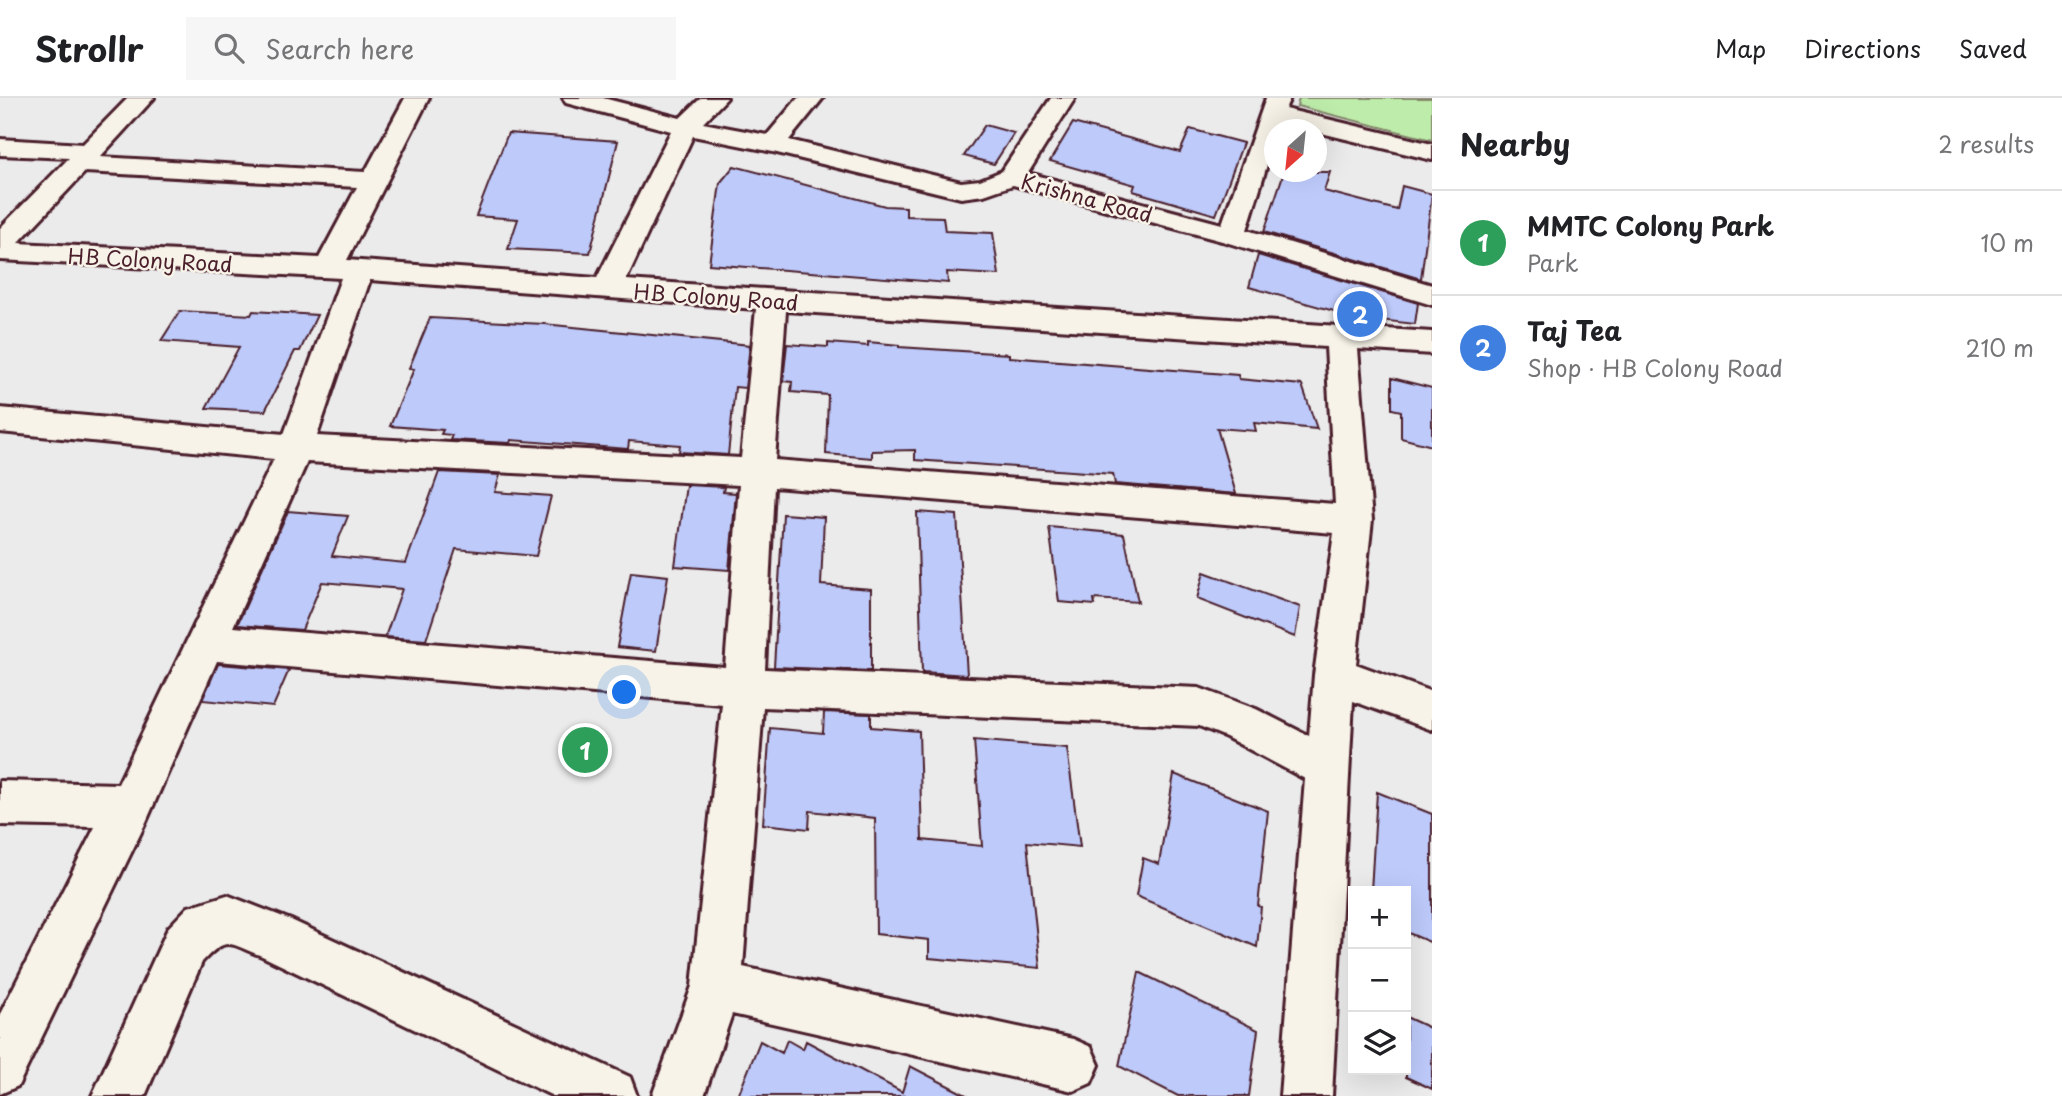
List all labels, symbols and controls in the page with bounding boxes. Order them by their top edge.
search box [186,17,676,80]
text: Strollr [35,23,144,73]
icon: search [210,29,248,67]
text: Search here [266,29,414,68]
text: Map [1715,30,1766,66]
text: Directions [1804,30,1921,66]
text: Saved [1959,30,2027,66]
north arrow [1264,119,1327,182]
text: Nearby [1460,121,1570,166]
text: 2 results [1938,126,2034,161]
street label: Krishna Road [1018,164,1156,230]
text: MMTC Colony Park [1527,206,1774,245]
text: 1 [1478,225,1489,260]
text: 10 m [1980,225,2034,260]
street label: HB Colony Road [67,239,233,279]
text: Park [1527,245,1578,280]
street label: HB Colony Road [633,274,799,318]
pin: 2 [1337,288,1383,340]
text: Taj Tea [1527,311,1622,350]
text: 2 [1475,330,1491,365]
text: 210 m [1966,330,2034,365]
text: Shop · HB Colony Road [1527,350,1783,385]
your location [607,675,641,709]
pin: 1 [562,724,608,776]
map controls [1348,886,1411,1075]
button: + [1348,886,1411,949]
button: − [1348,949,1411,1012]
button: layers [1348,1012,1411,1075]

